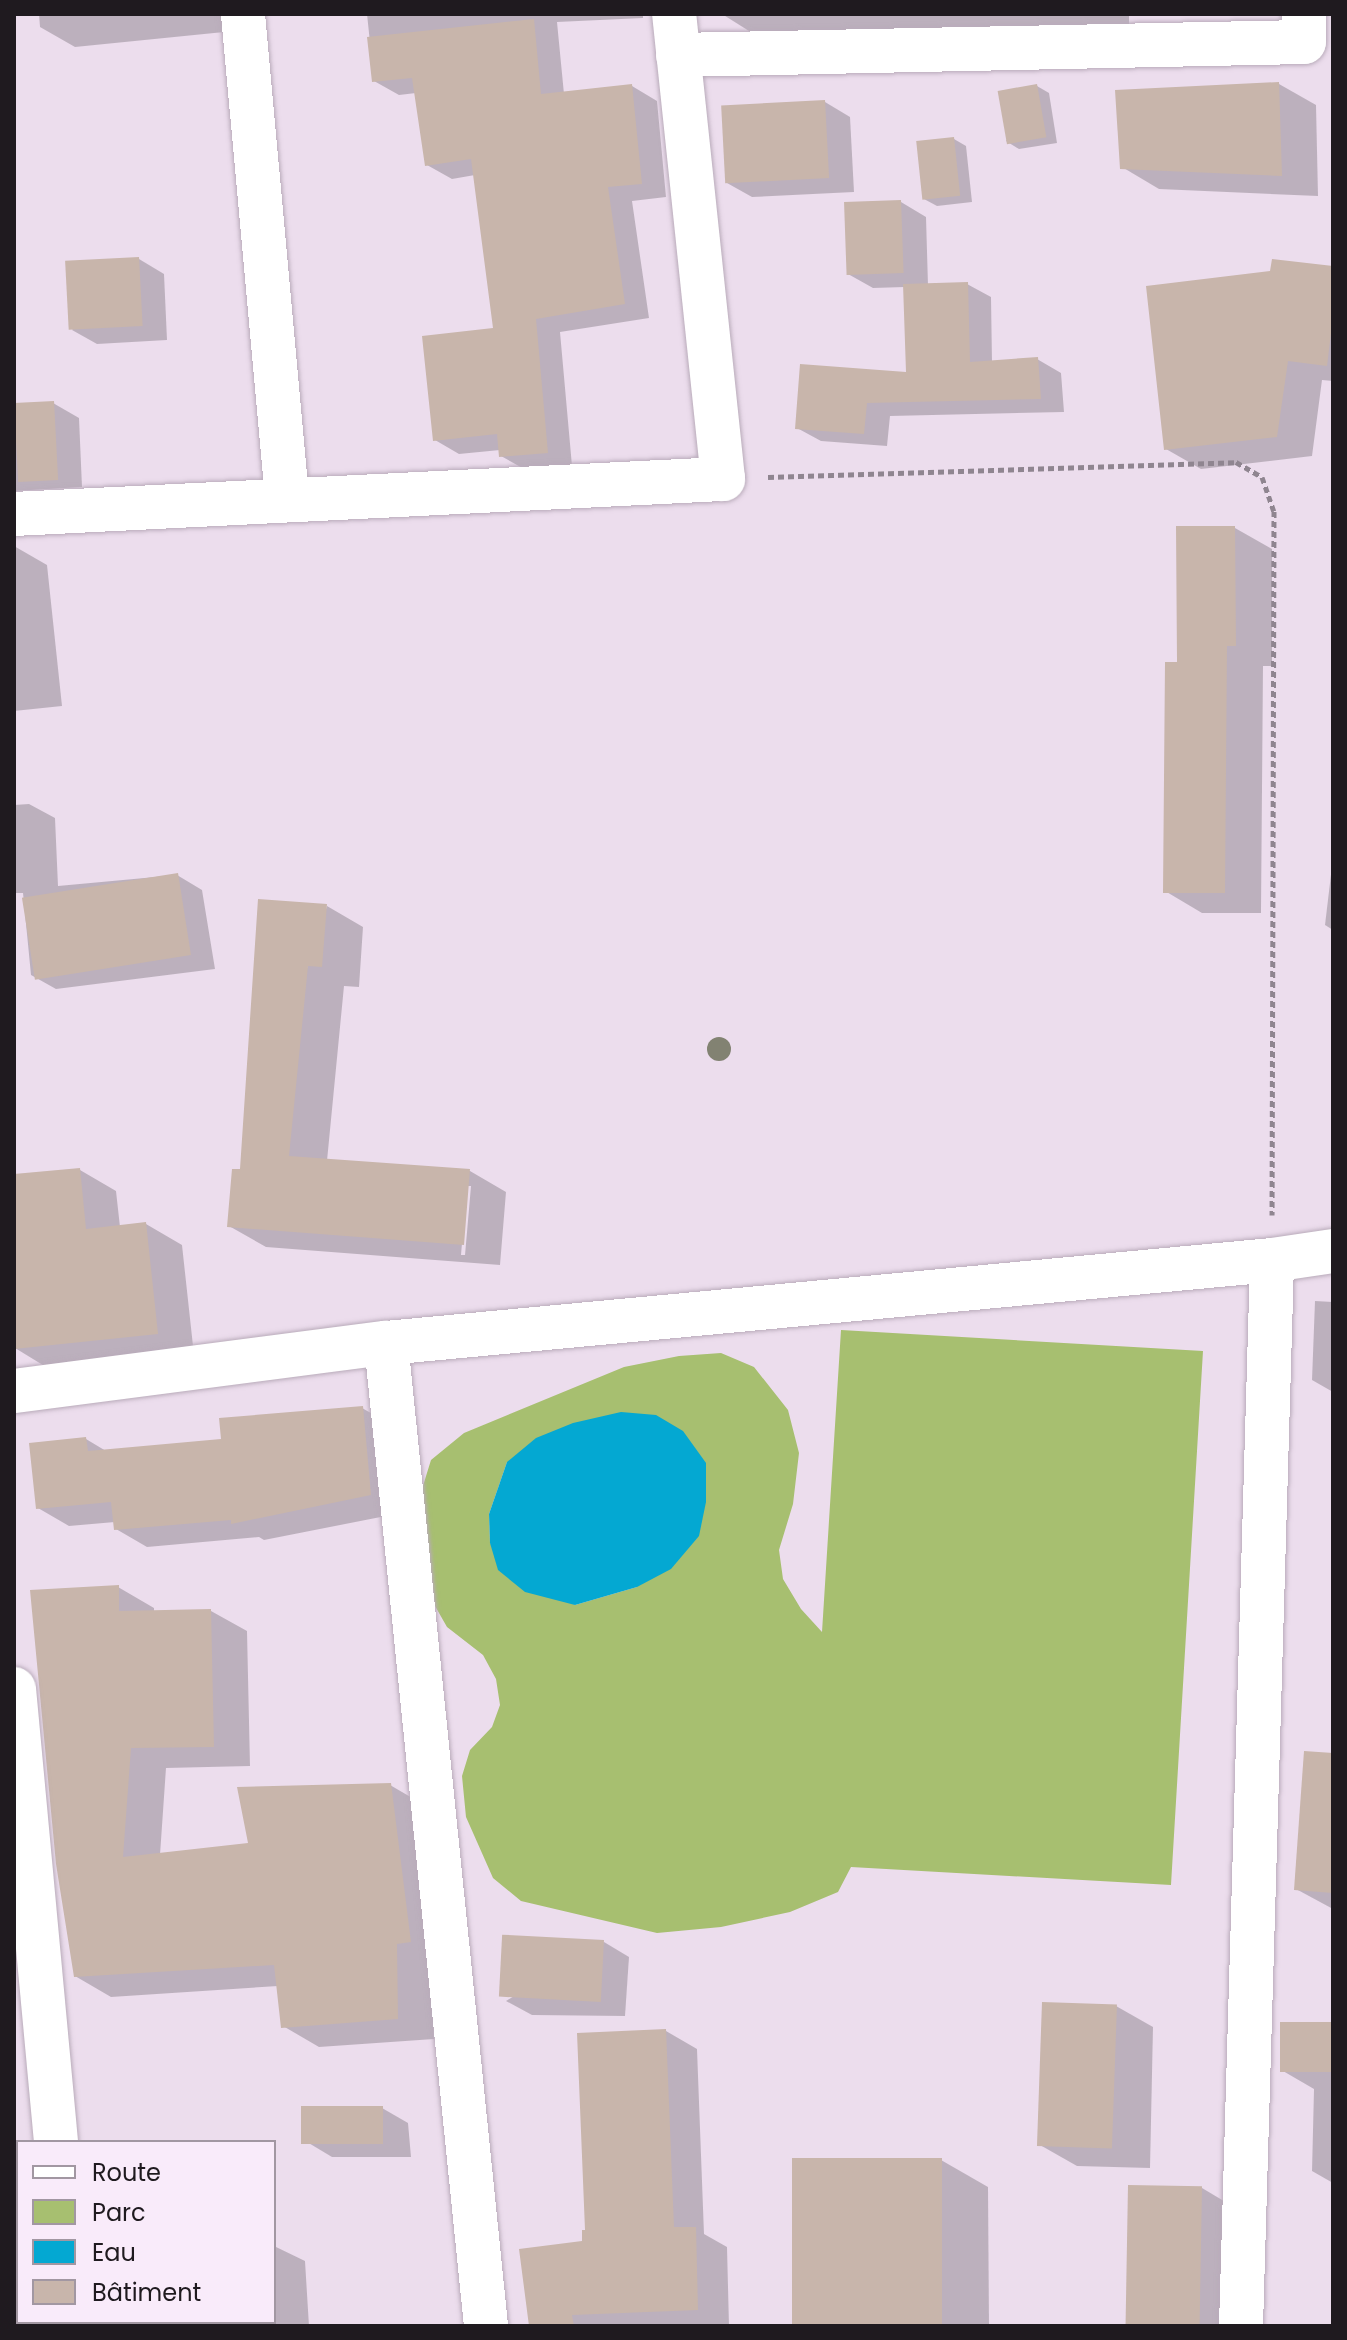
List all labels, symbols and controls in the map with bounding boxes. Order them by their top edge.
legend [16,2140,276,2324]
text: Route [92,2156,161,2189]
text: Parc [92,2196,146,2229]
text: Eau [92,2236,136,2269]
text: Bâtiment [92,2276,201,2309]

